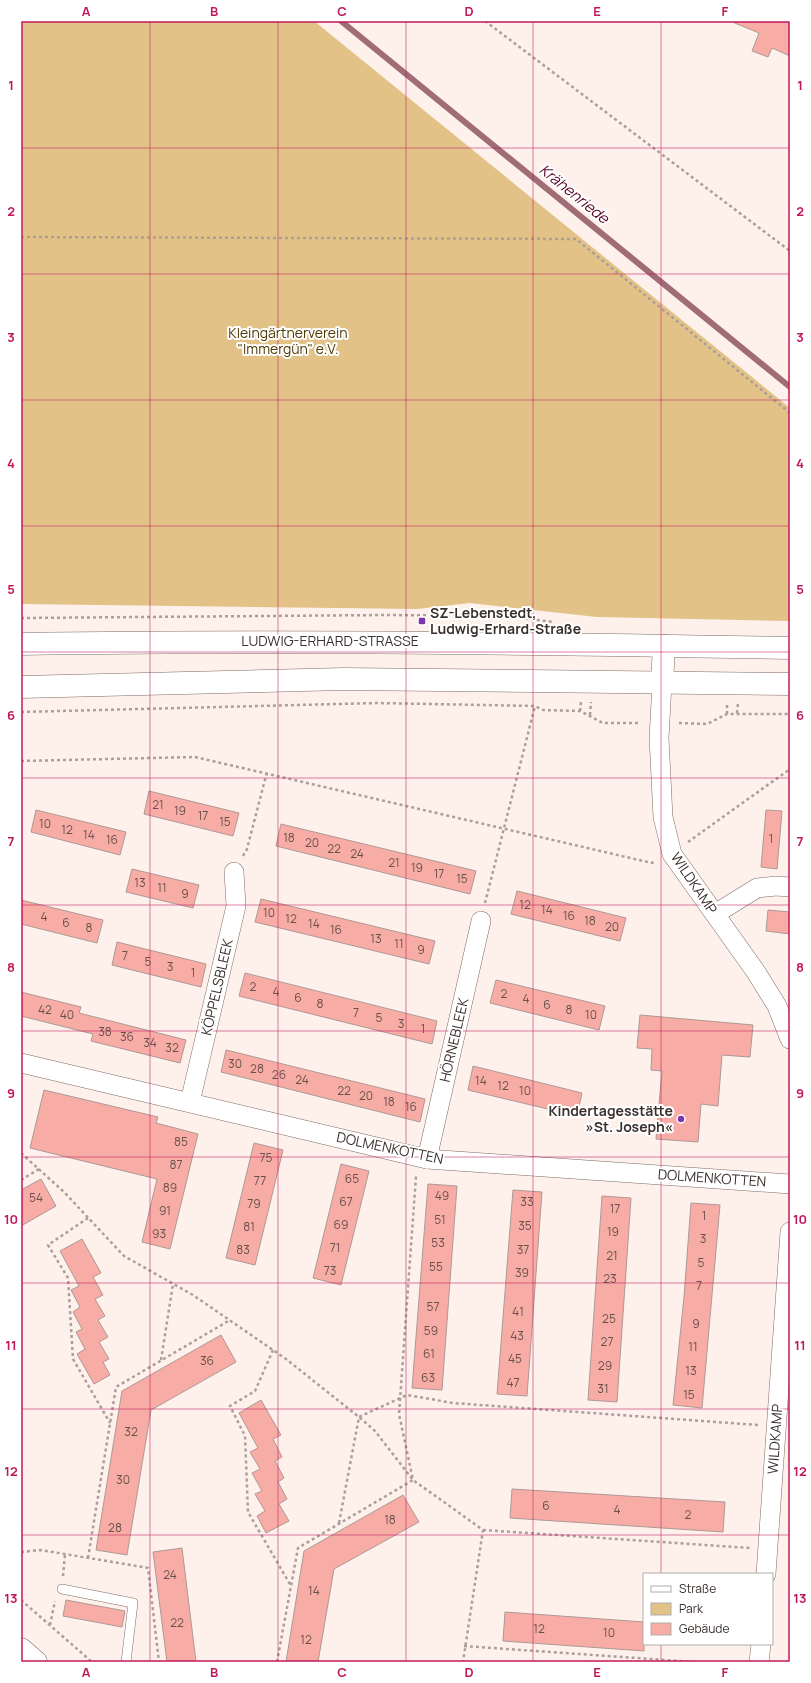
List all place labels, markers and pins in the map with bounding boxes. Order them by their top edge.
place label: SZ-Lebenstedt, Ludwig-Erhard-Straße [430,603,581,638]
marker: SZ-Lebenstedt, Ludwig-Erhard-Straße [417,616,427,626]
place label: Kindertagesstätte »St. Joseph« [549,1101,673,1136]
marker: Kindertagesstätte »St. Joseph« [676,1114,686,1124]

